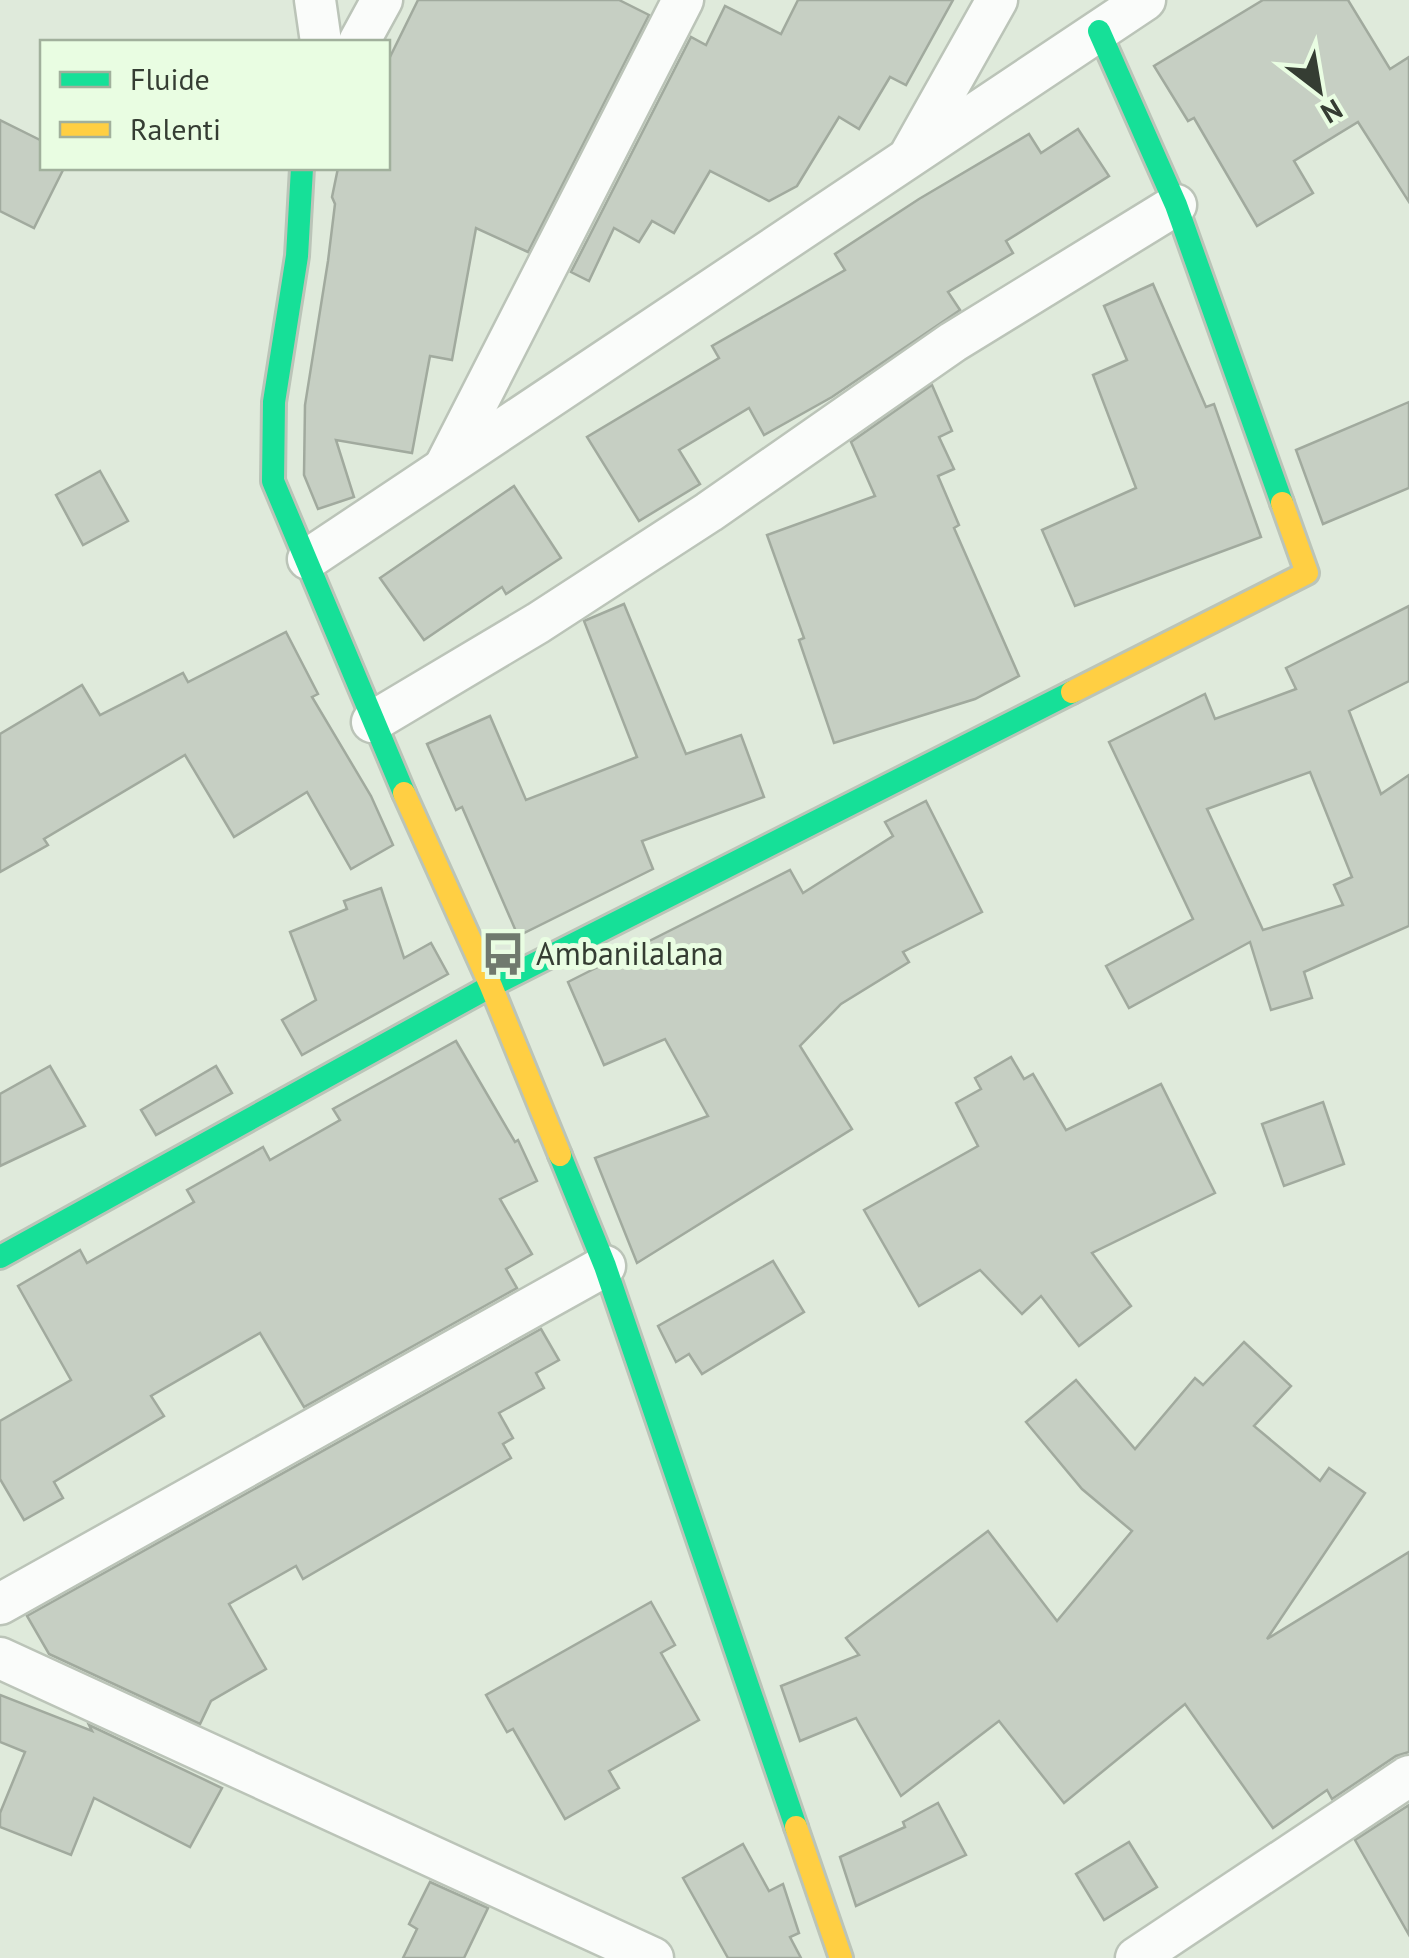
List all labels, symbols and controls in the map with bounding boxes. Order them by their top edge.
legend [40,40,390,170]
north arrow [1269,40,1369,140]
text: Fluide [130,59,210,98]
text: N [1315,91,1350,132]
text: Ralenti [130,109,221,148]
bus stop icon: Ambanilalana [479,930,527,978]
place label: Ambanilalana [536,932,724,974]

